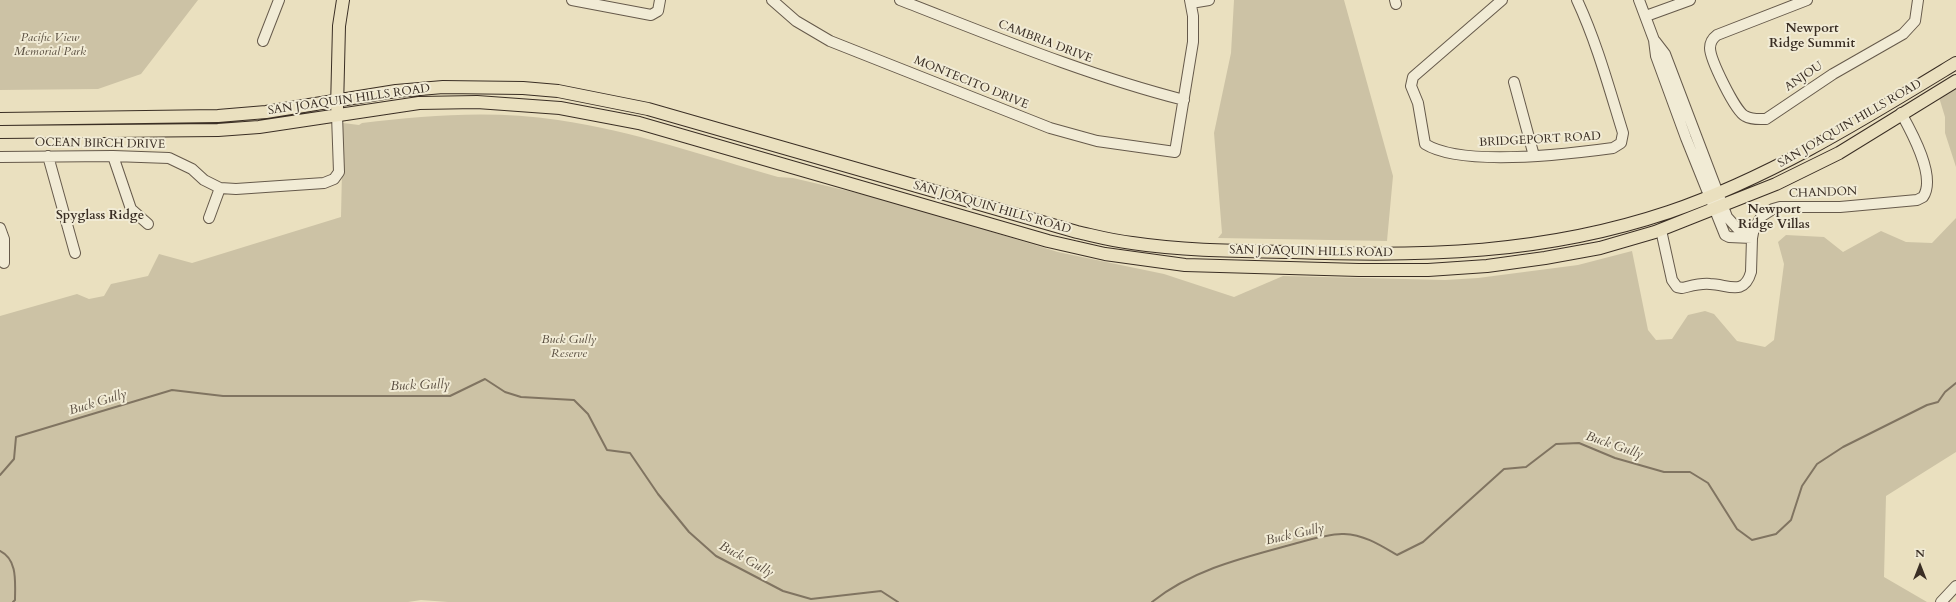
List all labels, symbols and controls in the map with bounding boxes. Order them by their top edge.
street label: CAMBRIA DRIVE [996,17,1094,67]
district label: Newport Ridge Summit [1769,21,1855,52]
park label: Pacific View Memorial Park [14,31,86,59]
street label: MONTECITO DRIVE [912,53,1030,113]
street label: ANJOU [1782,59,1826,95]
street label: SAN JOAQUIN HILLS ROAD [1776,77,1924,171]
street label: SAN JOAQUIN HILLS ROAD [267,81,431,119]
street label: BRIDGEPORT ROAD [1479,130,1601,150]
street label: OCEAN BIRCH DRIVE [35,136,165,152]
street label: SAN JOAQUIN HILLS ROAD [911,179,1073,237]
street label: CHANDON [1789,185,1857,201]
district label: Newport Ridge Villas [1738,202,1810,233]
district label: Spyglass Ridge [56,208,144,224]
street label: SAN JOAQUIN HILLS ROAD [1229,243,1393,261]
park label: Buck Gully Reserve [542,333,596,361]
water label: Buck Gully [390,377,450,395]
water label: Buck Gully [67,387,129,419]
water label: Buck Gully [1583,429,1645,463]
water label: Buck Gully [1264,521,1326,549]
water label: Buck Gully [716,539,776,581]
north arrow [1900,546,1940,586]
text: N [1915,546,1925,561]

